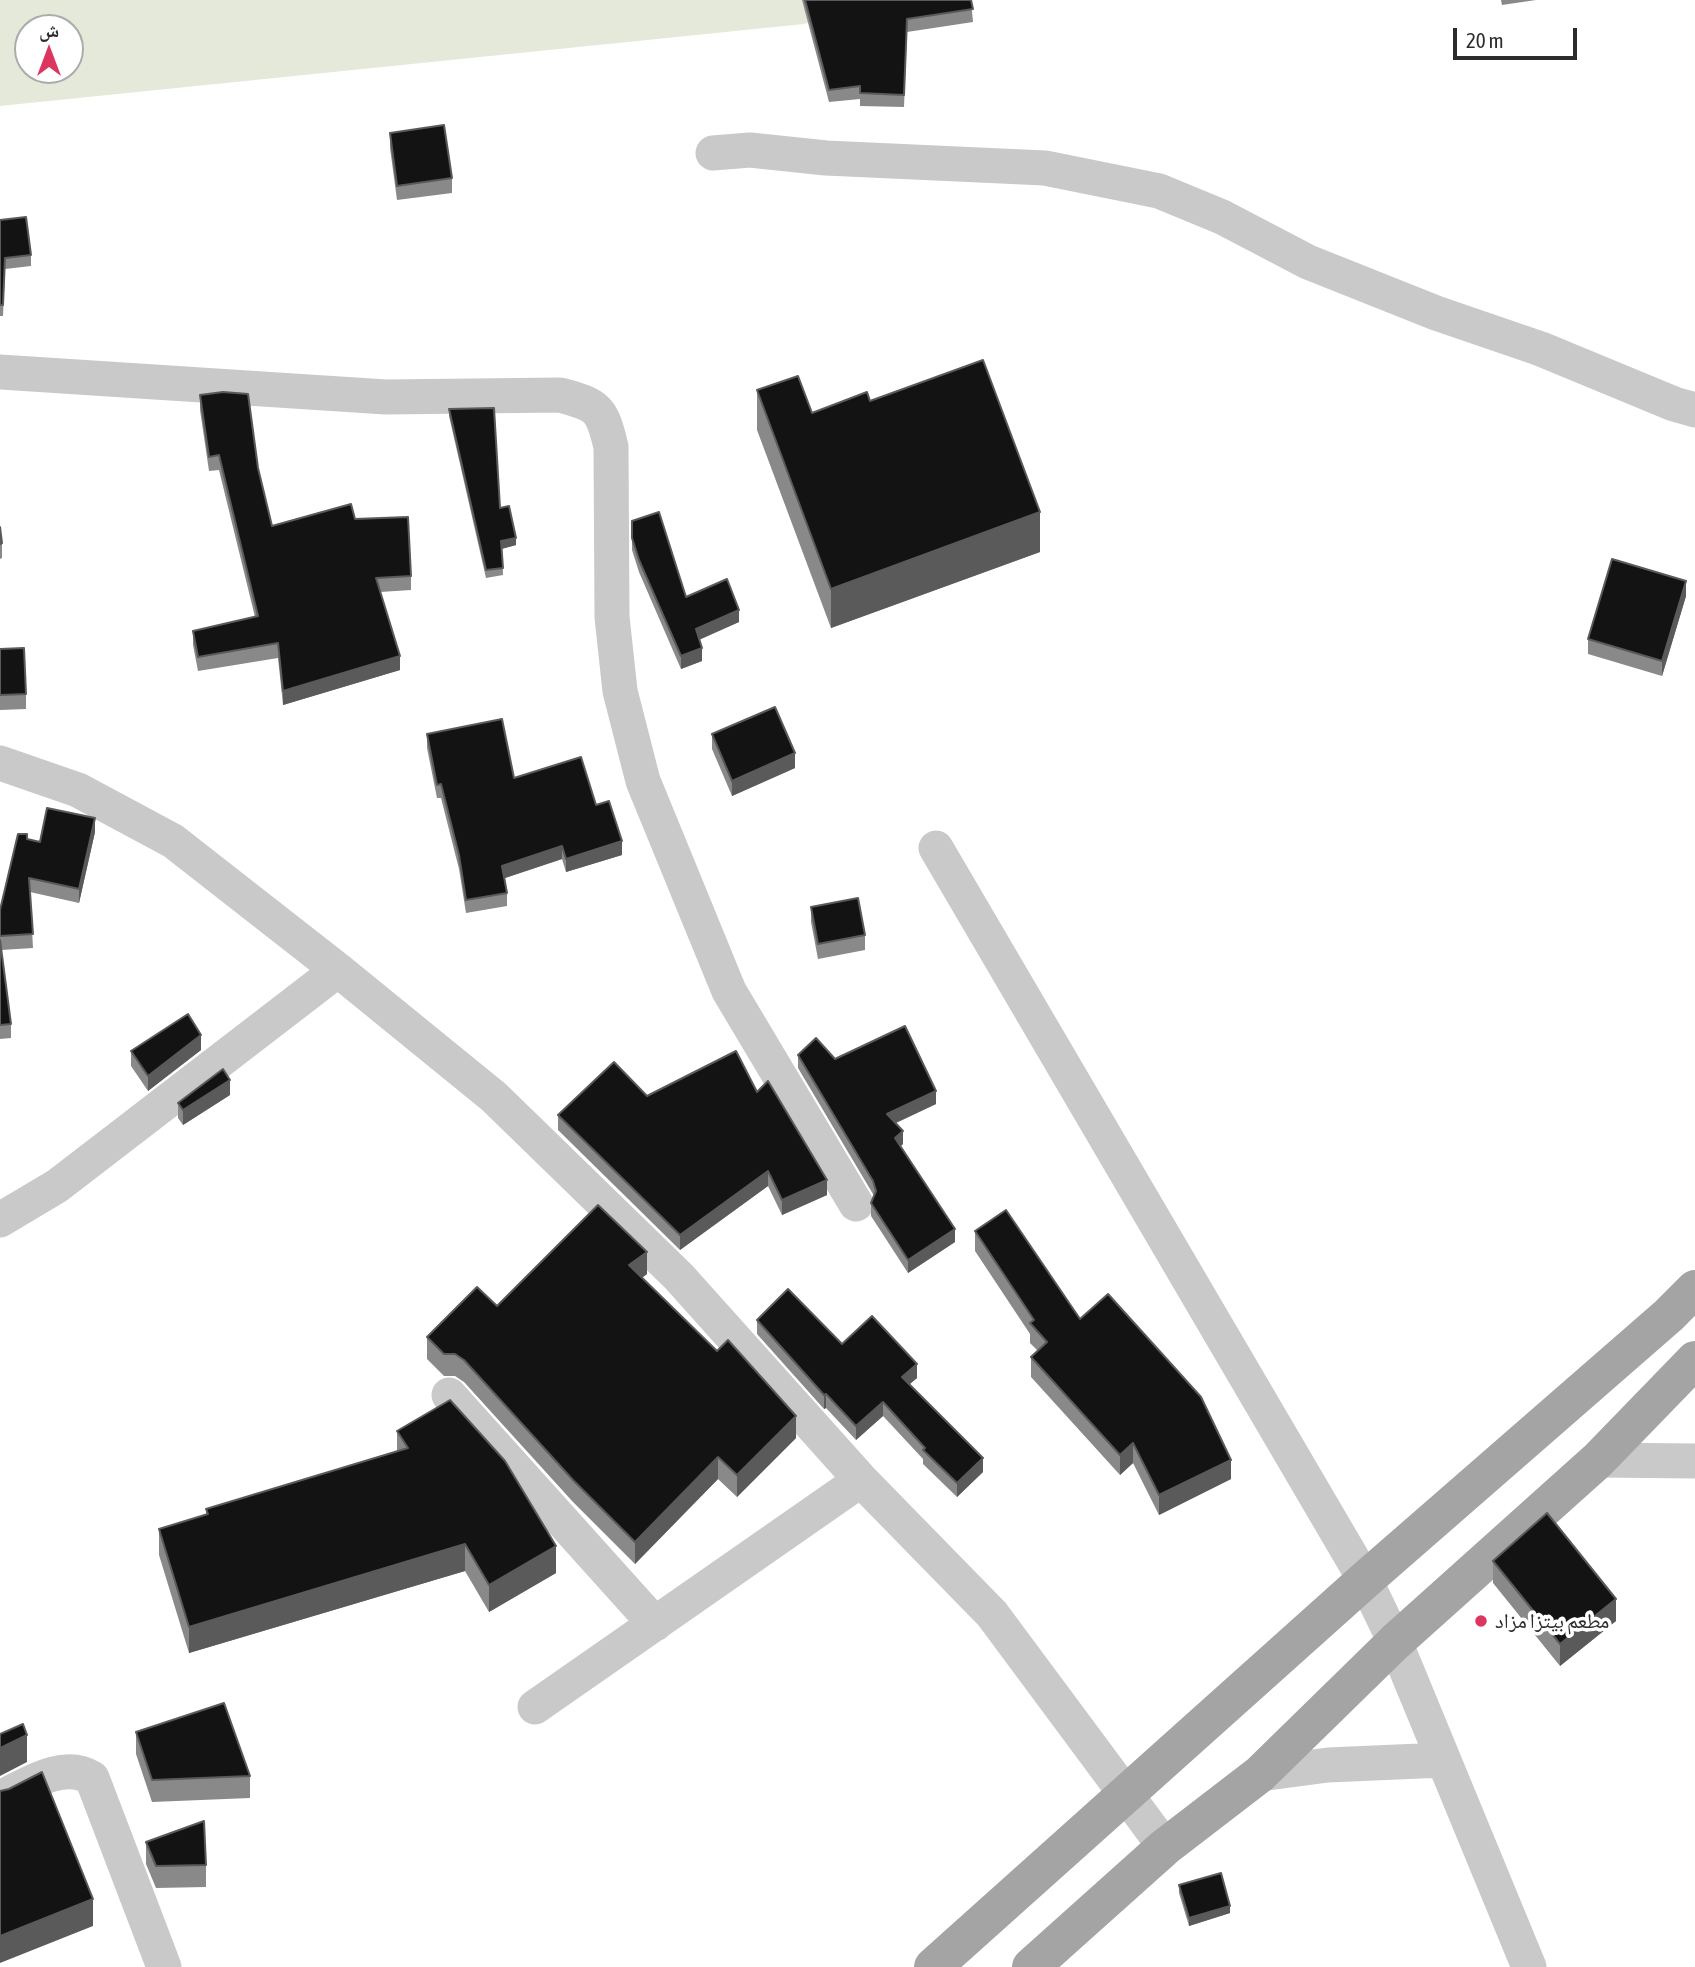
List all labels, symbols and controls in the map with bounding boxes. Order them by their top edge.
north arrow [14,14,84,84]
scale bar [1457,14,1581,58]
text: ش [39,19,59,41]
text: 20 m [1466,28,1504,52]
place label: مطعم بيتزا مزاد [1495,1608,1609,1634]
marker: مطعم بيتزا مزاد [1473,1613,1489,1629]

